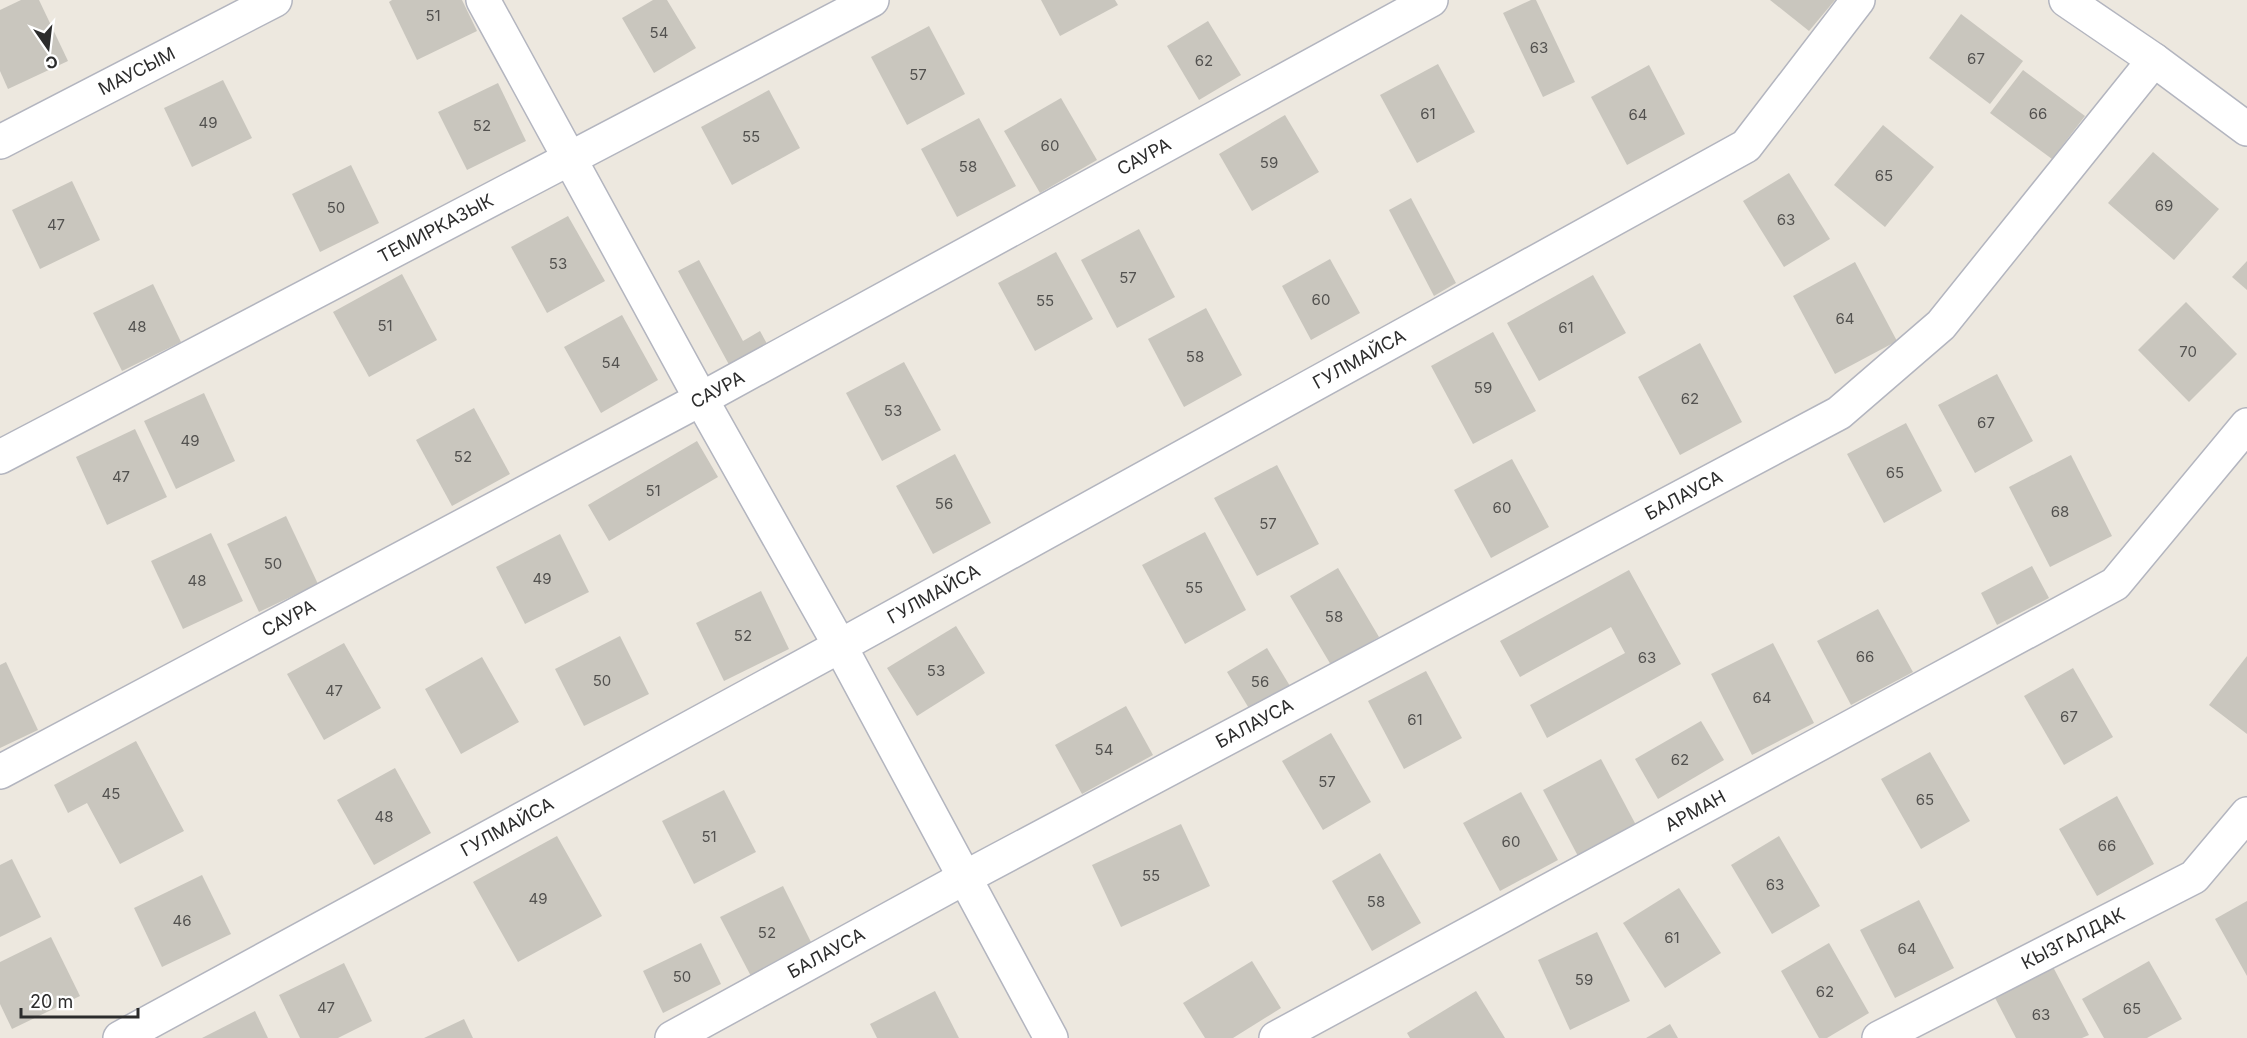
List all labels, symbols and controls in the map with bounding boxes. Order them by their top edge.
house number: 51 [425,6,441,25]
north arrow [18,18,78,78]
house number: 54 [650,23,668,42]
house number: 63 [1530,38,1548,57]
street label: МАУСЫМ [95,42,179,99]
house number: 67 [1967,49,1985,68]
text: С [43,51,60,74]
house number: 62 [1195,51,1213,70]
house number: 57 [909,65,927,84]
house number: 61 [1420,104,1436,123]
house number: 66 [2029,104,2047,123]
house number: 64 [1629,105,1648,124]
house number: 49 [199,113,218,132]
house number: 52 [473,116,491,135]
house number: 55 [742,127,760,146]
street label: САУРА [1113,133,1174,179]
house number: 60 [1041,136,1059,155]
house number: 59 [1260,153,1278,172]
house number: 58 [959,157,977,176]
house number: 65 [1875,166,1893,185]
street label: ТЕМИРКАЗЫК [374,189,497,267]
house number: 69 [2155,196,2173,215]
house number: 50 [327,198,345,217]
house number: 63 [1777,210,1795,229]
house number: 47 [47,215,65,234]
house number: 53 [549,254,567,273]
house number: 57 [1119,268,1137,287]
house number: 60 [1312,290,1330,309]
house number: 55 [1036,291,1054,310]
house number: 64 [1836,309,1855,328]
house number: 51 [377,316,393,335]
house number: 48 [128,317,146,336]
house number: 61 [1558,318,1574,337]
street label: ГУЛМАЙСА [1309,325,1409,393]
house number: 70 [2179,342,2197,361]
house number: 58 [1186,347,1204,366]
house number: 54 [602,353,620,372]
street label: САУРА [687,366,748,413]
house number: 59 [1474,378,1492,397]
house number: 62 [1681,389,1699,408]
house number: 53 [884,401,902,420]
house number: 67 [1977,413,1995,432]
house number: 49 [181,431,200,450]
house number: 52 [454,447,472,466]
house number: 65 [1886,463,1904,482]
street label: БАЛАУСА [1641,466,1726,524]
house number: 47 [112,467,130,486]
house number: 51 [645,481,661,500]
house number: 56 [935,494,953,513]
house number: 60 [1493,498,1511,517]
house number: 68 [2051,502,2069,521]
house number: 57 [1259,514,1277,533]
house number: 50 [264,554,282,573]
street label: ГУЛМАЙСА [884,560,984,628]
house number: 49 [533,569,552,588]
house number: 48 [188,571,206,590]
house number: 55 [1185,578,1203,597]
street label: САУРА [258,595,319,641]
house number: 58 [1325,607,1343,626]
house number: 52 [734,626,752,645]
house number: 66 [1856,647,1874,666]
house number: 63 [1638,648,1656,667]
house number: 53 [927,661,945,680]
house number: 50 [593,671,611,690]
house number: 56 [1251,672,1269,691]
house number: 47 [325,681,343,700]
house number: 64 [1753,688,1772,707]
street label: БАЛАУСА [1212,694,1297,752]
house number: 67 [2060,707,2078,726]
house number: 61 [1407,710,1423,729]
house number: 54 [1095,740,1113,759]
house number: 62 [1671,750,1689,769]
house number: 57 [1318,772,1336,791]
house number: 45 [102,784,120,803]
street label: АРМАН [1661,786,1729,835]
house number: 65 [1916,790,1934,809]
street label: ГУЛМАЙСА [457,793,557,860]
house number: 48 [375,807,393,826]
house number: 51 [701,827,717,846]
house number: 60 [1502,832,1520,851]
house number: 66 [2098,836,2116,855]
house number: 55 [1142,866,1160,885]
house number: 63 [1766,875,1784,894]
house number: 49 [529,889,548,908]
house number: 58 [1367,892,1385,911]
street label: КЫЗГАЛДАК [2018,903,2128,973]
house number: 46 [173,911,192,930]
house number: 52 [758,923,776,942]
street label: БАЛАУСА [784,923,868,983]
house number: 61 [1664,928,1680,947]
house number: 64 [1898,939,1917,958]
house number: 50 [673,967,691,986]
house number: 59 [1575,970,1593,989]
scale bar [21,981,138,1019]
house number: 62 [1816,982,1834,1001]
text: 20 m [30,991,73,1012]
house number: 47 [317,998,335,1017]
house number: 65 [2123,999,2141,1018]
house number: 63 [2032,1005,2050,1024]

